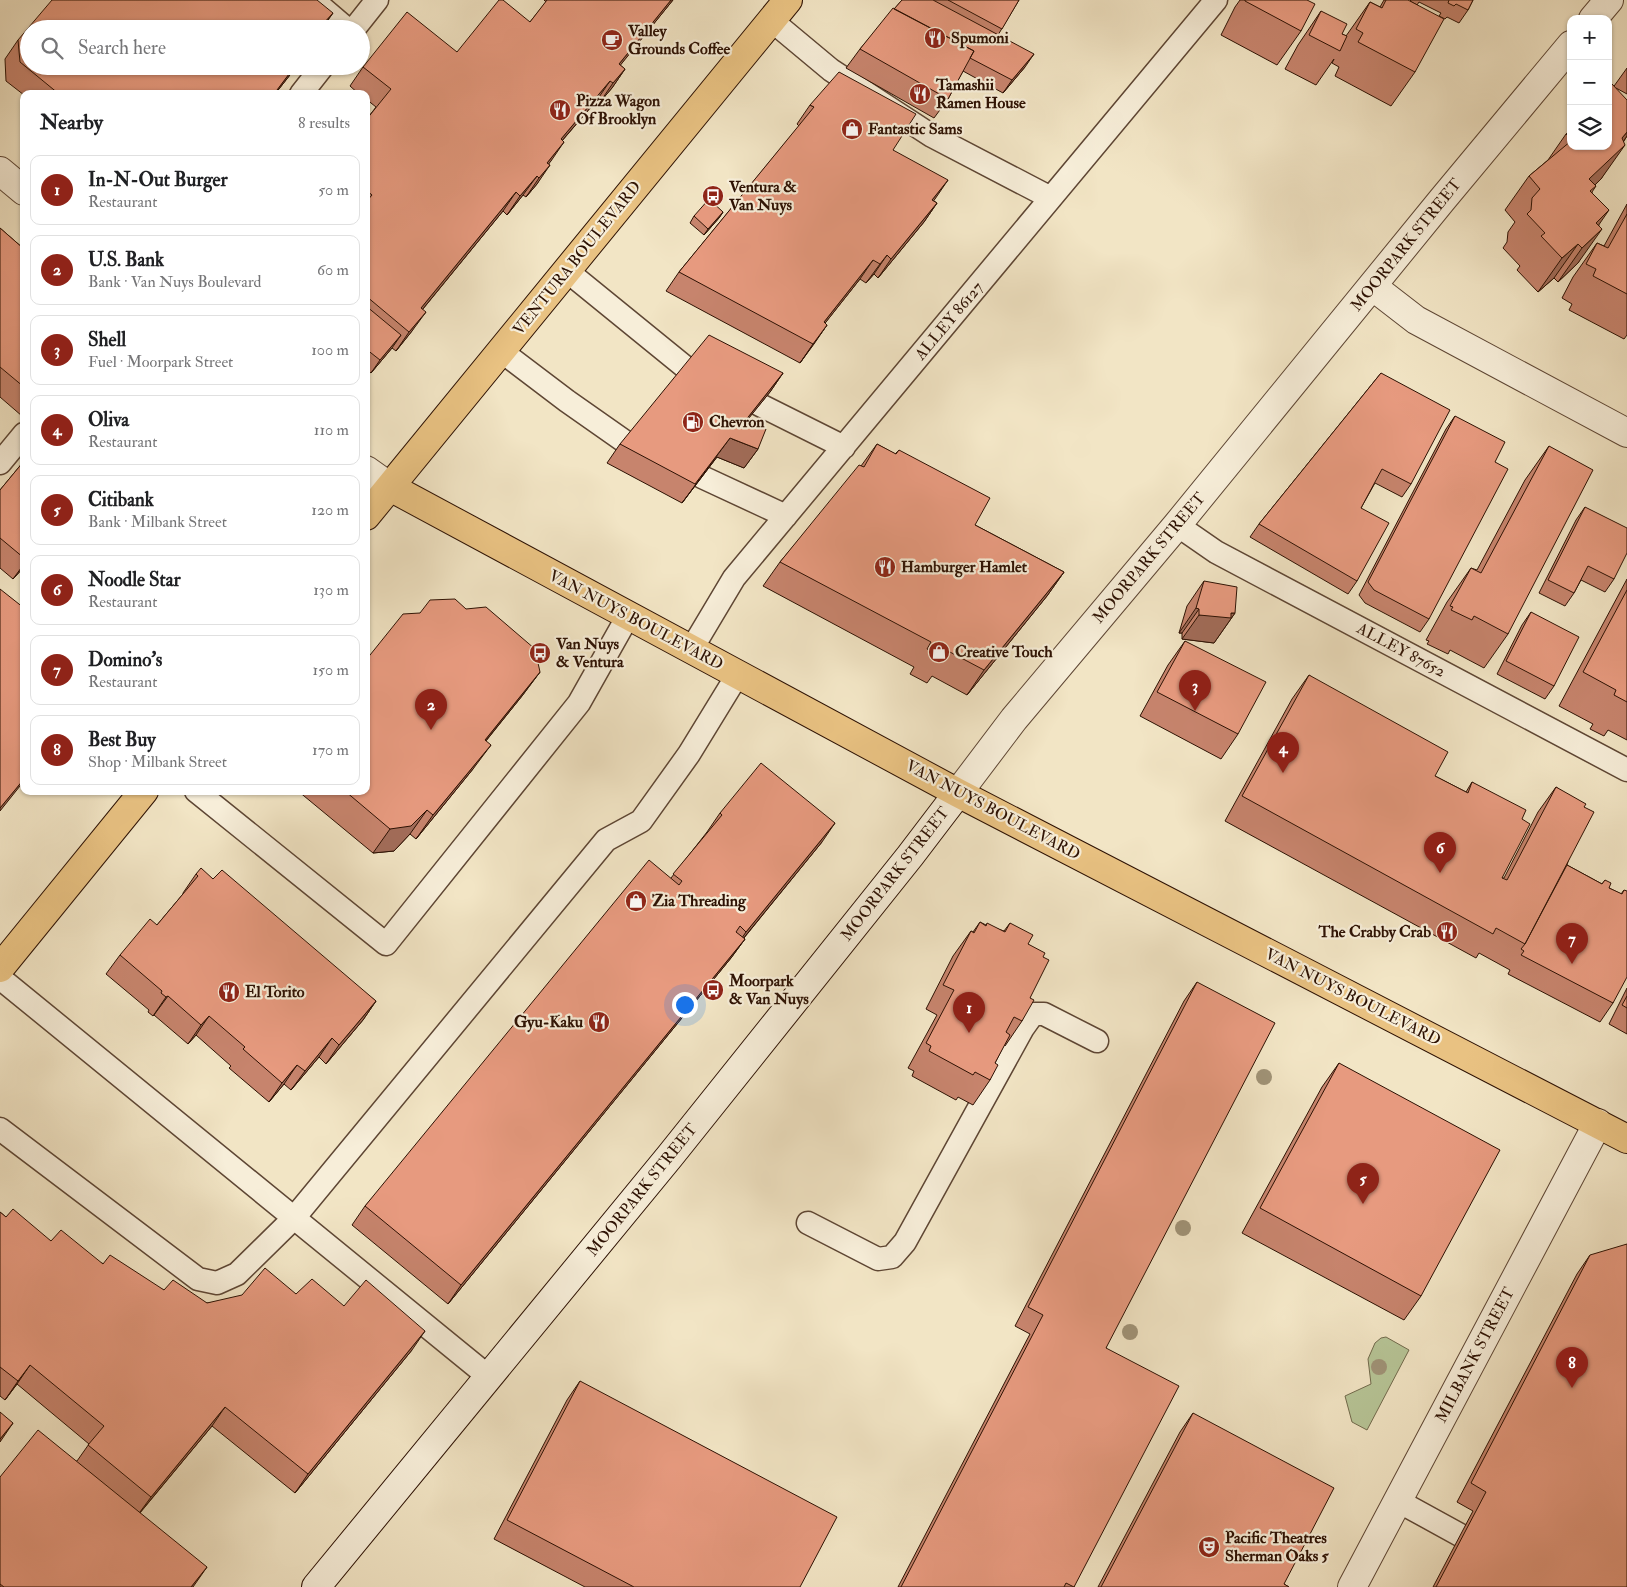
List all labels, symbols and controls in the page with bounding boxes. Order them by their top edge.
map controls [1567,15,1612,150]
button: + [1567,15,1612,60]
search box [20,20,370,75]
place label: Valley Grounds Coffee [627,21,731,59]
restaurant icon: Spumoni [923,26,947,50]
cafe icon: Valley Grounds Coffee [600,28,624,52]
place label: Spumoni [951,28,1010,49]
icon: search [38,34,66,62]
text: Search here [78,36,166,60]
button: − [1567,60,1612,105]
place label: Tamashii Ramen House [935,75,1026,113]
restaurant icon: Tamashii Ramen House [908,82,932,106]
place label: Pizza Wagon Of Brooklyn [576,91,661,130]
restaurant icon: Pizza Wagon Of Brooklyn [548,98,572,122]
button: layers [1567,105,1612,150]
text: Nearby [40,109,103,136]
text: 8 results [298,113,350,133]
shop icon: Fantastic Sams [840,117,864,141]
place label: Fantastic Sams [868,119,963,139]
text: In-N-Out Burger [88,168,228,192]
street label: MOORPARK STREET [1346,175,1466,315]
street label: VENTURA BOULEVARD [509,177,645,339]
place label: Ventura & Van Nuys [728,177,797,216]
text: 1 [54,180,60,200]
text: 50 m [318,180,349,200]
bus stop icon: Ventura & Van Nuys [701,184,725,208]
text: Restaurant [88,192,157,212]
text: U.S. Bank [88,248,164,272]
text: 2 [53,260,61,280]
text: 60 m [317,260,349,280]
text: Bank · Van Nuys Boulevard [88,272,261,292]
street label: ALLEY 86127 [910,277,988,365]
text: Shell [88,328,126,352]
text: 3 [54,340,60,360]
text: 100 m [311,340,349,360]
text: Fuel · Moorpark Street [88,352,233,372]
text: Oliva [88,408,129,432]
fuel station icon: Chevron [681,410,705,434]
place label: Chevron [709,412,765,432]
text: 4 [53,420,61,440]
text: 110 m [314,420,349,440]
text: Restaurant [88,432,157,452]
text: Citibank [88,488,154,512]
street label: MOORPARK STREET [1088,488,1210,628]
text: 5 [53,500,61,520]
text: 120 m [311,500,349,520]
text: Bank · Milbank Street [88,512,227,532]
restaurant icon: Hamburger Hamlet [873,555,897,579]
place label: Hamburger Hamlet [901,557,1028,578]
street label: VAN NUYS BOULEVARD [545,566,727,674]
text: Noodle Star [88,568,181,592]
text: 6 [53,580,61,600]
text: 130 m [313,580,349,600]
text: Restaurant [88,592,157,612]
street label: ALLEY 87652 [1353,618,1449,682]
place label: Van Nuys & Ventura [555,634,624,672]
shop icon: Creative Touch [927,640,951,664]
bus stop icon: Van Nuys & Ventura [528,641,552,665]
place label: Creative Touch [955,642,1053,662]
text: Domino's [88,648,162,672]
text: 7 [53,660,61,680]
text: 150 m [312,660,349,680]
pin: 3 [1179,670,1211,711]
text: Restaurant [88,672,157,692]
pin: 2 [415,689,447,730]
text: Best Buy [88,728,156,752]
pin: 4 [1267,732,1299,773]
text: 8 [53,740,61,760]
text: 170 m [312,740,349,760]
text: Shop · Milbank Street [88,752,227,772]
street label: VAN NUYS BOULEVARD [902,756,1084,864]
street label: MOORPARK STREET [836,803,954,945]
pin: 6 [1424,832,1456,873]
shop icon: Zia Threading [624,889,648,913]
place label: Zia Threading [652,891,747,912]
restaurant icon: The Crabby Crab [1435,920,1459,944]
place label: The Crabby Crab [1318,922,1431,943]
pin: 7 [1556,923,1588,964]
street label: VAN NUYS BOULEVARD [1262,944,1444,1050]
place label: Moorpark & Van Nuys [728,971,809,1010]
bus stop icon: Moorpark & Van Nuys [701,978,725,1002]
restaurant icon: El Torito [217,980,241,1004]
place label: El Torito [245,982,305,1002]
your location [672,992,698,1018]
pin: 1 [953,992,985,1033]
restaurant icon: Gyu-Kaku [587,1010,611,1034]
place label: Gyu-Kaku [514,1012,584,1033]
street label: MOORPARK STREET [582,1120,702,1260]
pin: 5 [1347,1163,1379,1204]
street label: MILBANK STREET [1431,1284,1519,1426]
pin: 8 [1556,1347,1588,1388]
place label: Pacific Theatres Sherman Oaks 5 [1225,1528,1330,1566]
theatre icon: Pacific Theatres Sherman Oaks 5 [1197,1535,1221,1559]

